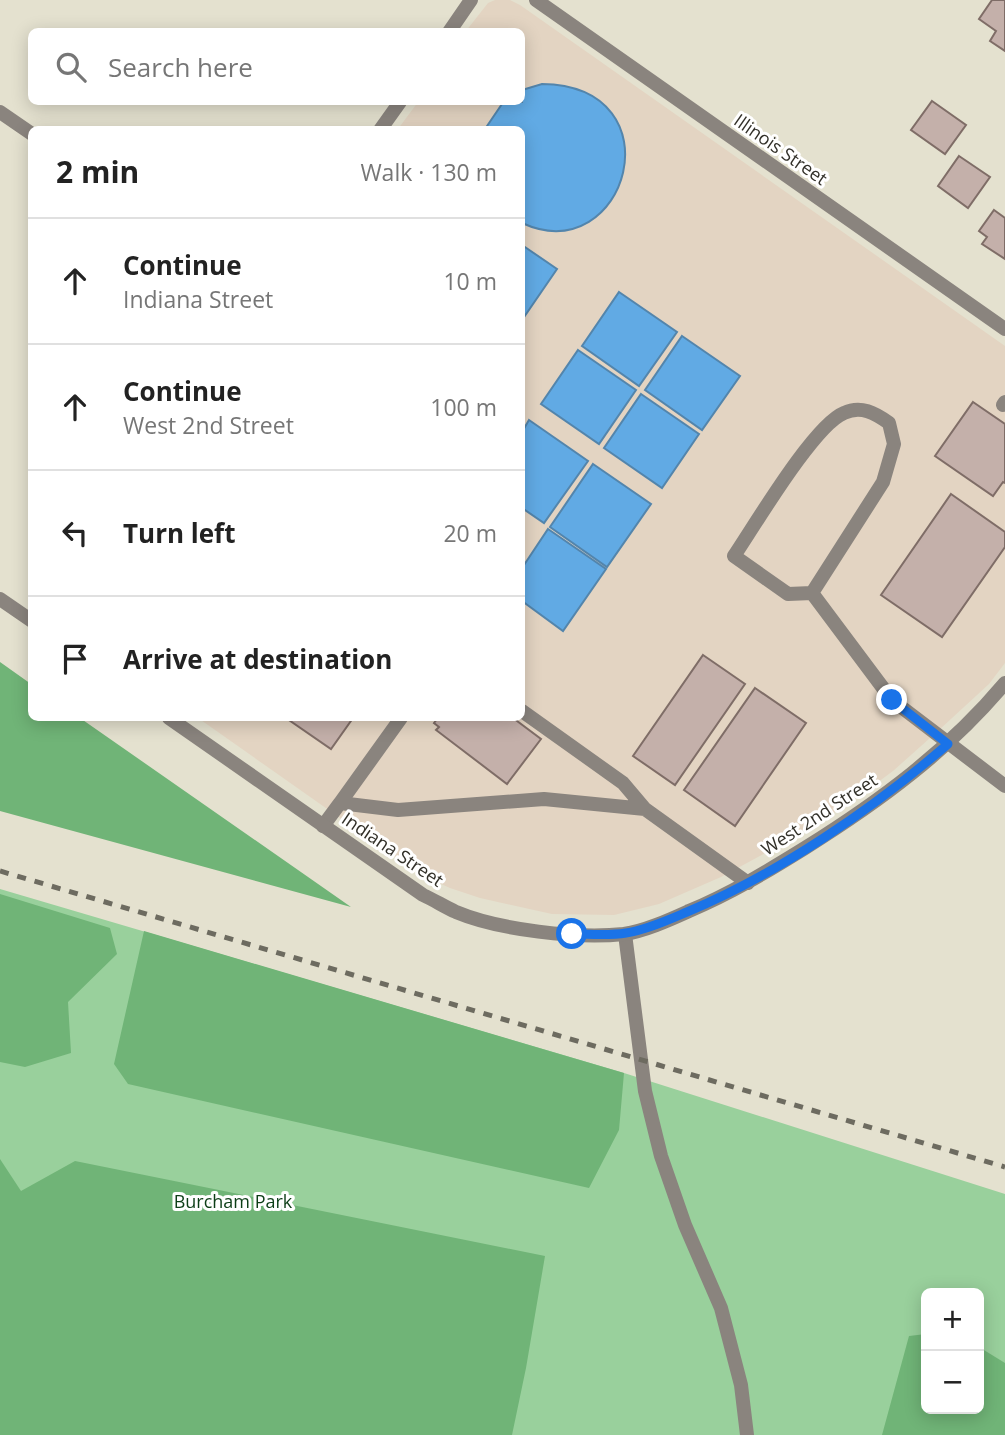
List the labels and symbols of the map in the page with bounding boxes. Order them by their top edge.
street label: Illinois Street [730,108,832,190]
route end [876,684,907,715]
street label: West 2nd Street [756,768,882,860]
street label: Indiana Street [338,806,448,892]
route start [556,918,587,949]
park label: Burcham Park [174,1189,293,1213]

